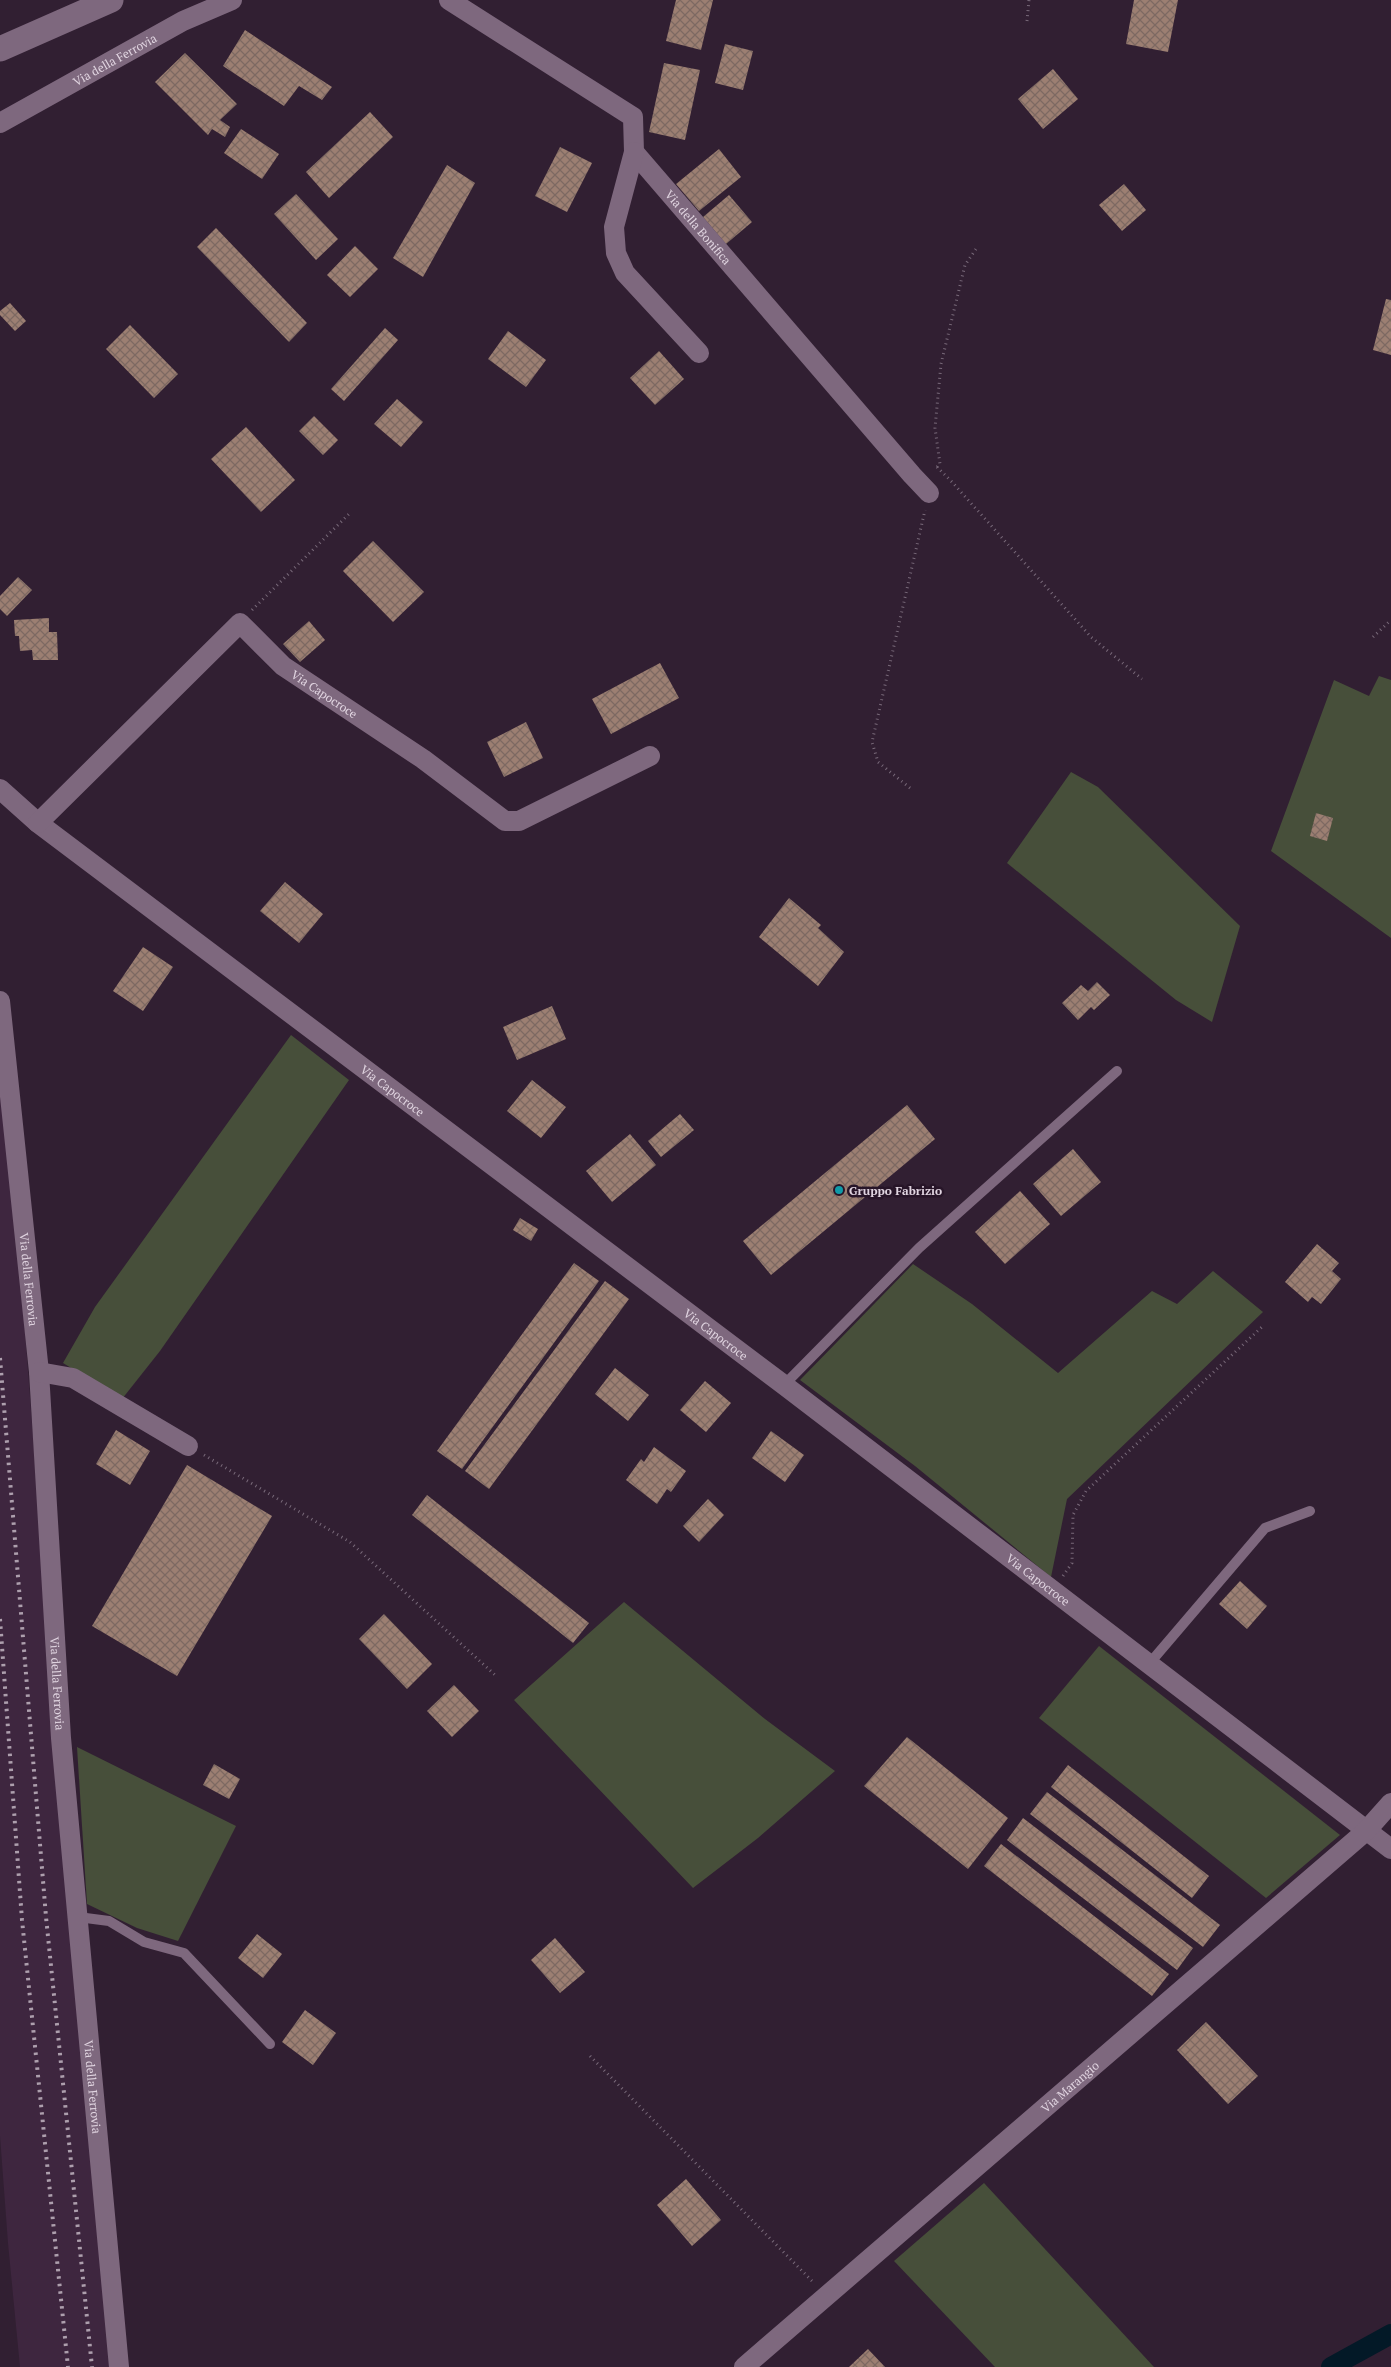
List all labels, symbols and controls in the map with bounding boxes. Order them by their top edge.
street label: Via della Ferrovia [70,30,159,89]
street label: Via della Bonifica [662,187,735,267]
street label: Via Capocroce [289,666,361,721]
street label: Via Capocroce [358,1061,428,1119]
place label: Gruppo Fabrizio [849,1183,942,1198]
marker: Gruppo Fabrizio [833,1184,845,1196]
street label: Via della Ferrovia [17,1232,42,1327]
street label: Via Capocroce [681,1305,751,1363]
street label: Via Capocroce [1003,1550,1073,1608]
street label: Via della Ferrovia [47,1636,68,1731]
street label: Via della Ferrovia [81,2039,105,2134]
street label: Via Marangio [1038,2057,1102,2115]

